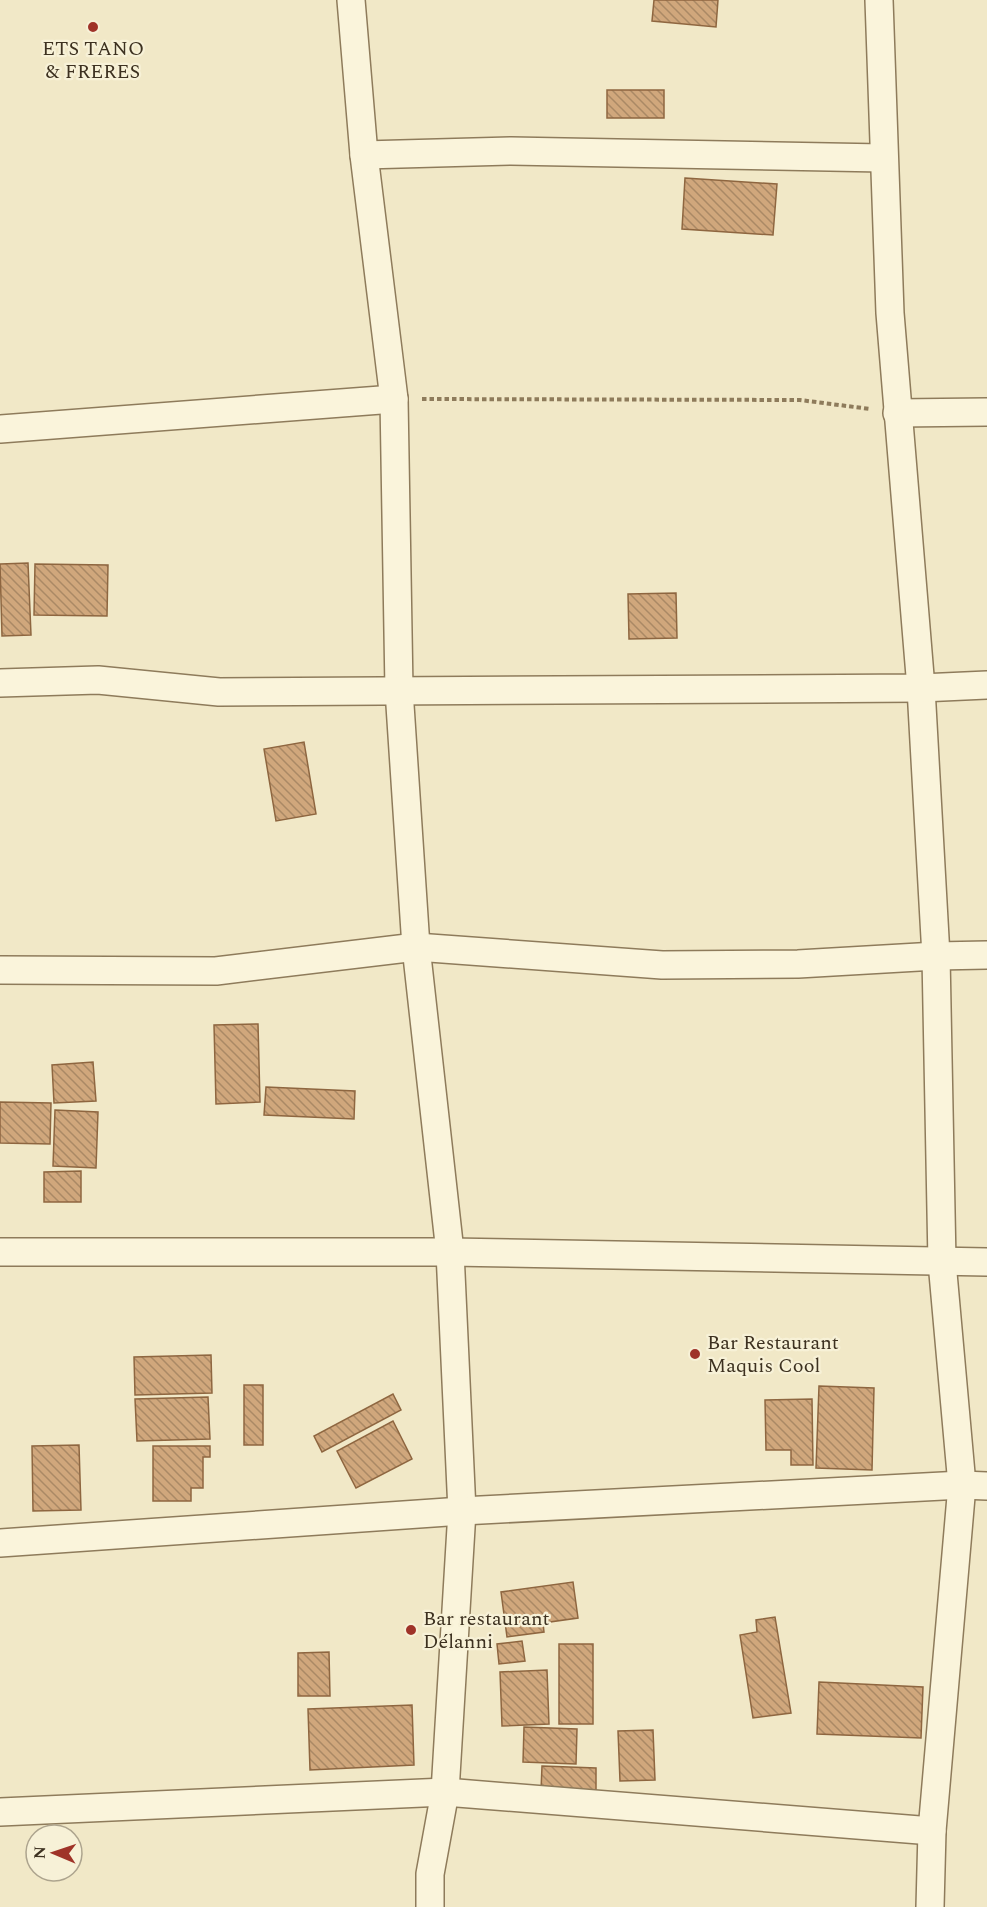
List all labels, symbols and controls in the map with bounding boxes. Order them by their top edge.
marker: ETS TANO & FRERES [86,20,100,34]
place label: ETS TANO & FRERES [42,34,144,87]
place label: Bar Restaurant Maquis Cool [707,1328,839,1381]
marker: Bar Restaurant Maquis Cool [688,1347,702,1361]
place label: Bar restaurant Délanni [423,1604,550,1657]
marker: Bar restaurant Délanni [404,1623,418,1637]
north arrow [24,1823,84,1883]
text: N [28,1846,52,1859]

